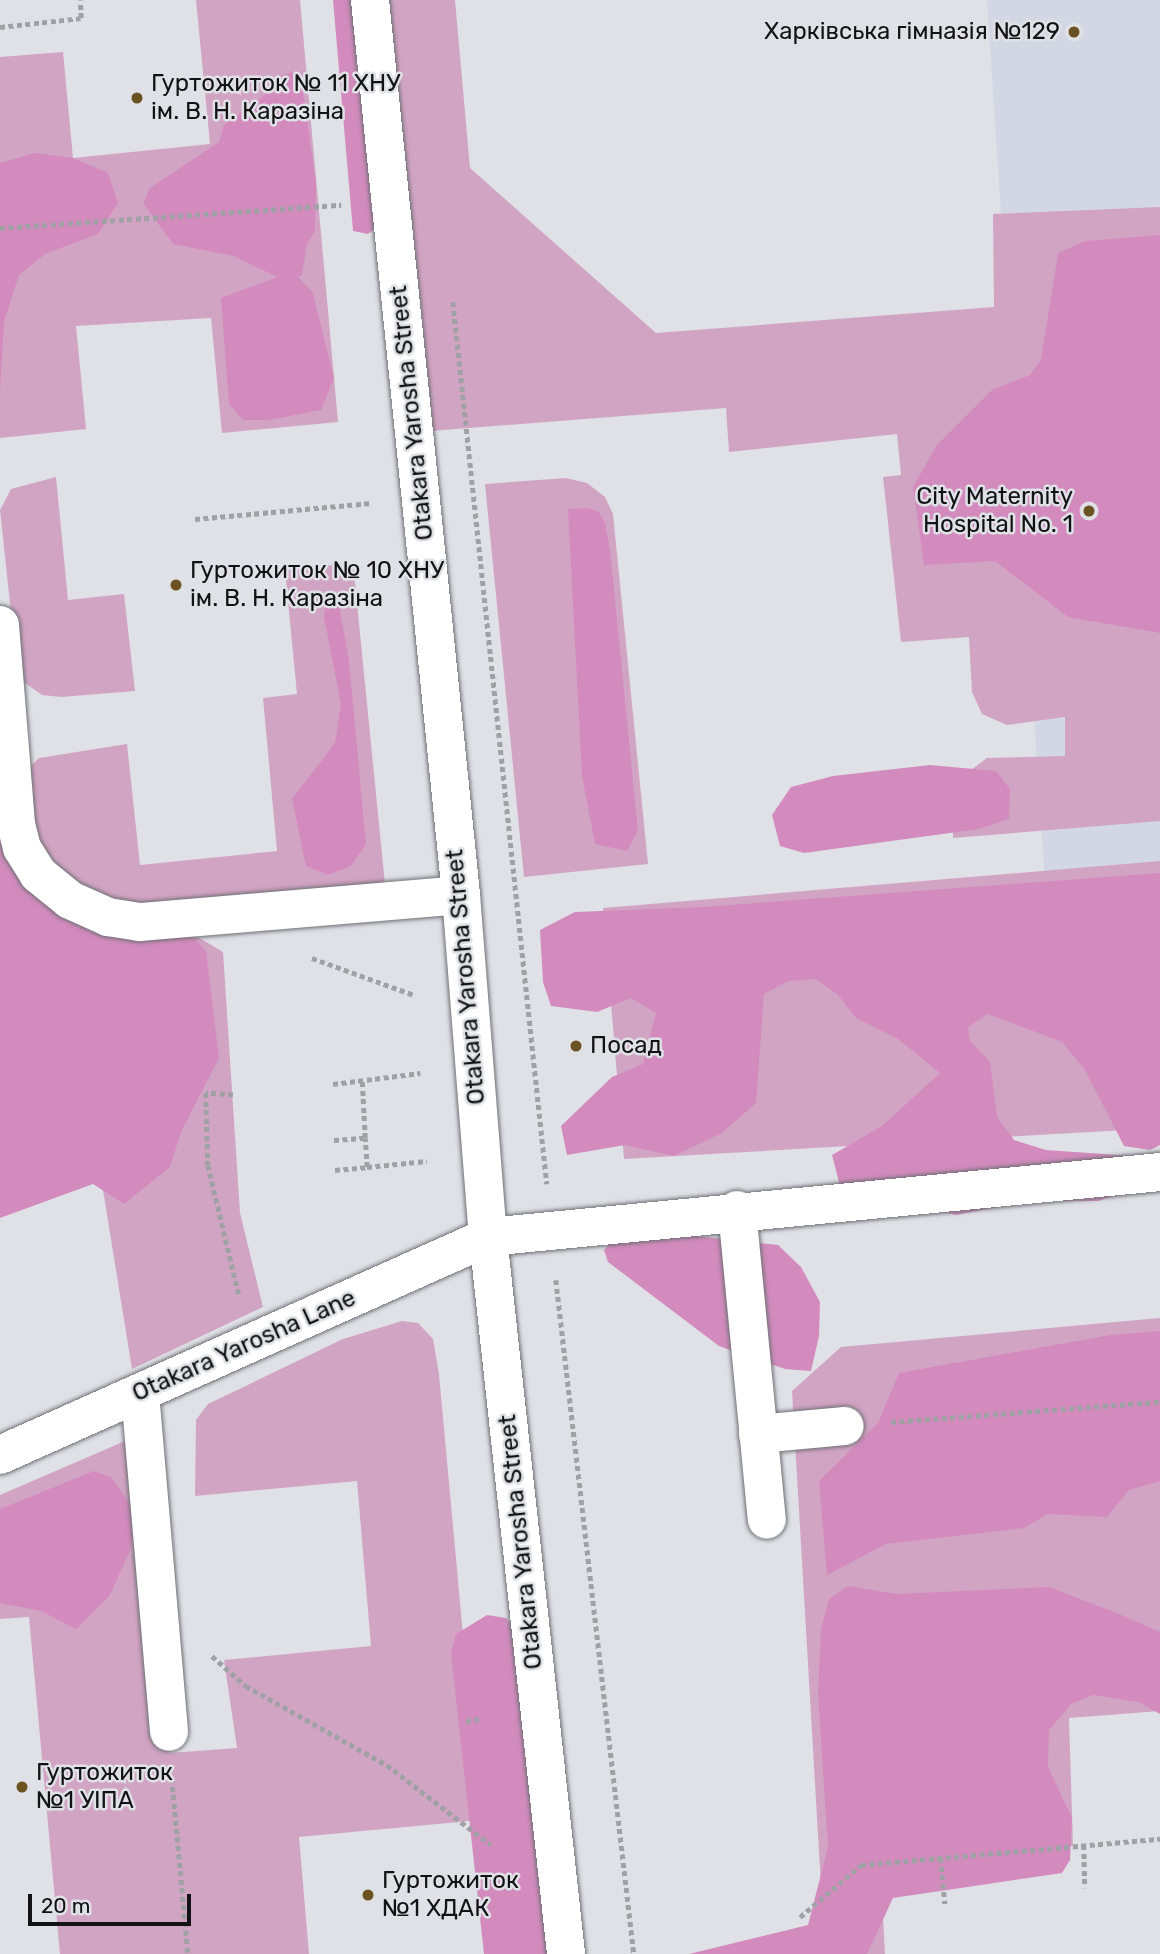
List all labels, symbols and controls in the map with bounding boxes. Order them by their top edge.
place label: Харківська гімназія №129 [764,18,1060,46]
marker: Харківська гімназія №129 [1066,24,1082,40]
place label: Гуртожиток № 11 ХНУ ім. В. Н. Каразіна [151,70,400,126]
marker: Гуртожиток № 11 ХНУ ім. В. Н. Каразіна [129,90,145,106]
street label: Otakara Yarosha Street [384,284,440,542]
place label: City Maternity Hospital No. 1 [916,483,1073,539]
marker: City Maternity Hospital No. 1 [1079,501,1099,521]
place label: Гуртожиток № 10 ХНУ ім. В. Н. Каразіна [190,557,444,613]
marker: Гуртожиток № 10 ХНУ ім. В. Н. Каразіна [168,577,184,593]
street label: Otakara Yarosha Street [440,848,492,1106]
place label: Посад [590,1032,662,1060]
marker: Посад [568,1038,584,1054]
street label: Otakara Yarosha Lane [128,1284,360,1408]
street label: Otakara Yarosha Street [493,1413,549,1671]
place label: Гуртожиток №1 УІПА [36,1759,173,1815]
marker: Гуртожиток №1 УІПА [14,1779,30,1795]
place label: Гуртожиток №1 ХДАК [382,1867,519,1923]
scale bar [32,1881,194,1925]
marker: Гуртожиток №1 ХДАК [360,1887,376,1903]
text: 20 m [41,1893,90,1918]

